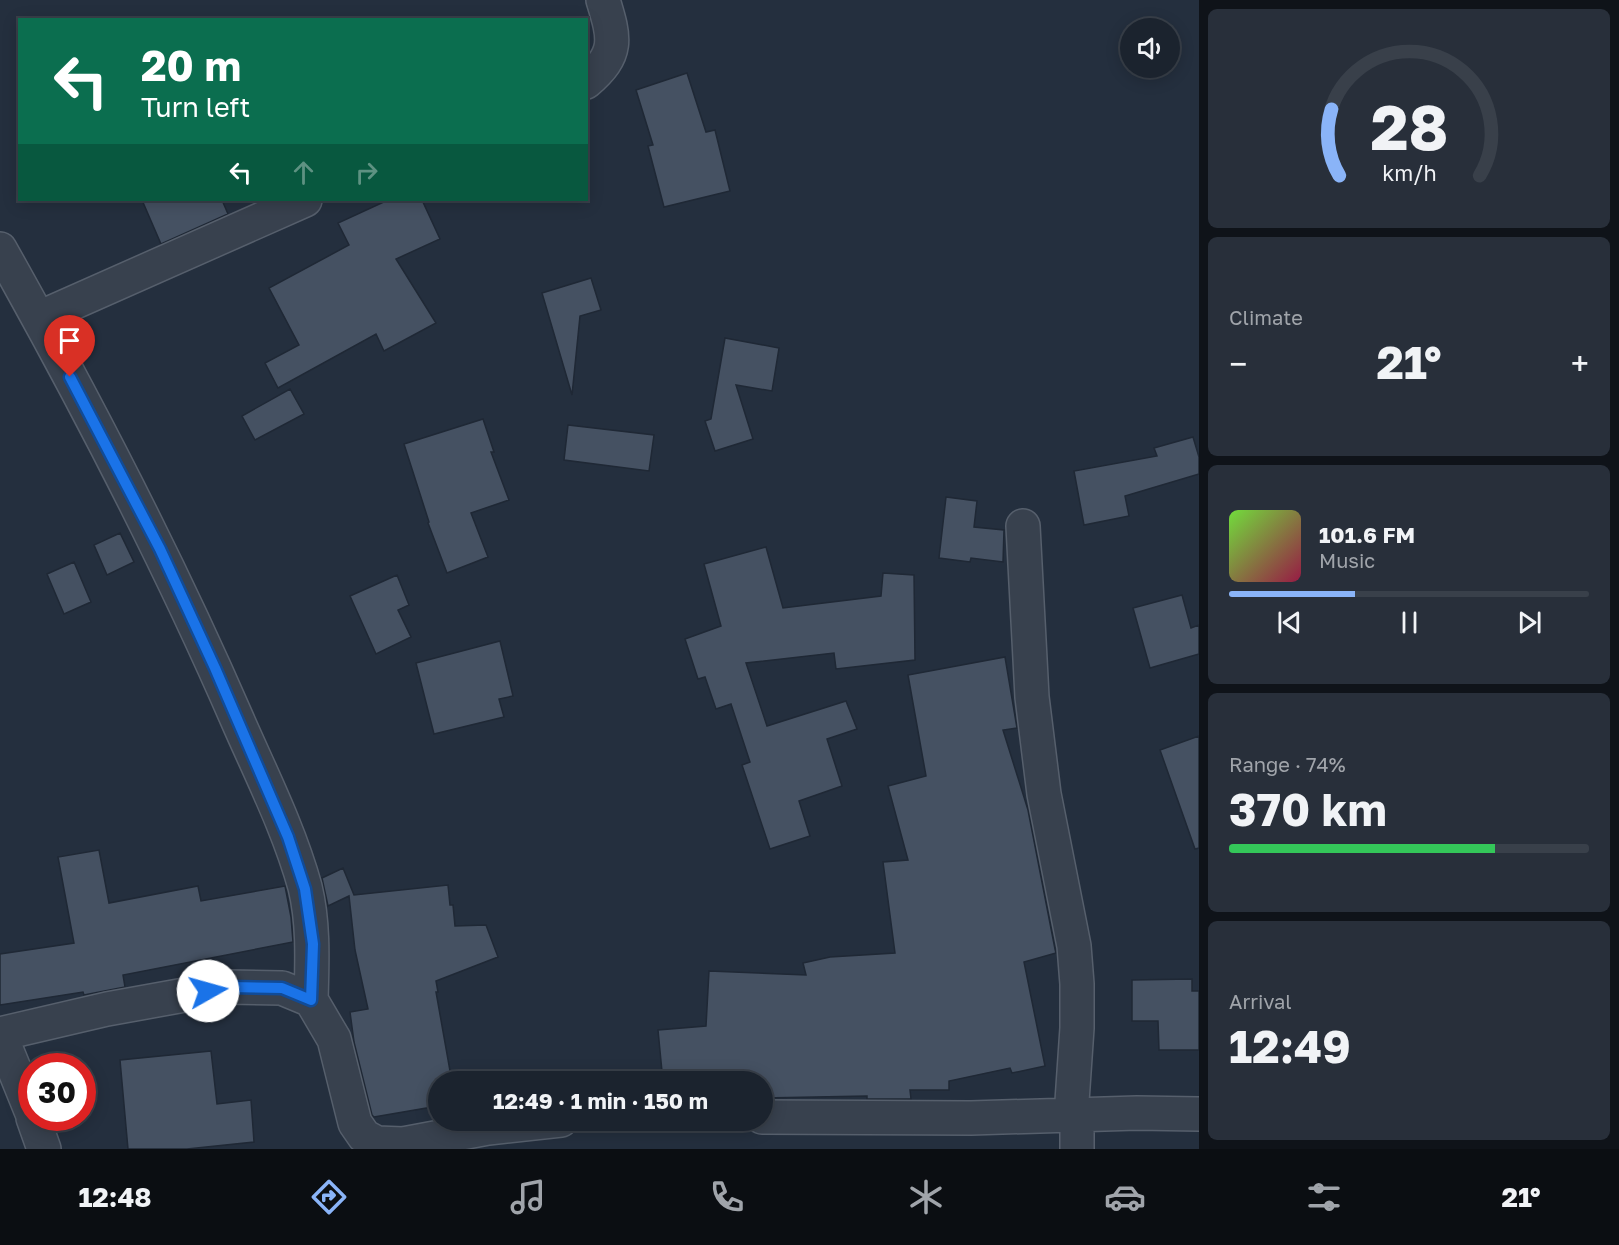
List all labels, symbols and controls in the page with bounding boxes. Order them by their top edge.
map controls [1120,18,1180,78]
button: sound [1120,18,1180,78]
text: 20 m [141,40,241,90]
icon: left [42,42,120,120]
text: 28 [1370,89,1448,164]
text: Turn left [141,91,250,123]
icon: left [224,156,257,189]
icon: ahead [287,156,320,189]
icon: right [350,156,383,189]
text: km/h [1382,160,1436,186]
text: Climate [1229,305,1303,329]
pin [44,315,95,377]
icon: arrive [53,324,86,357]
text: 21° [1376,335,1442,389]
text: − [1229,344,1247,383]
text: + [1571,344,1589,383]
text: 101.6 FM [1319,521,1415,548]
text: Music [1319,548,1375,572]
icon: previous [1273,606,1306,639]
icon: pause [1393,606,1426,639]
icon: next [1513,606,1546,639]
text: Range · 74% [1229,752,1346,776]
text: 370 km [1229,782,1387,836]
position arrow [176,959,240,1023]
text: Arrival [1229,989,1292,1013]
text: 12:49 [1229,1019,1351,1073]
speed limit sign: 30 [18,1053,96,1131]
text: 12:49 · 1 min · 150 m [493,1087,708,1114]
icon: directions [308,1176,350,1218]
icon: music [507,1176,549,1218]
icon: phone [706,1176,748,1218]
icon: climate [905,1176,947,1218]
icon: car [1104,1176,1146,1218]
icon: filters [1303,1176,1345,1218]
text: 12:48 [78,1181,152,1213]
text: 21° [1502,1181,1541,1213]

